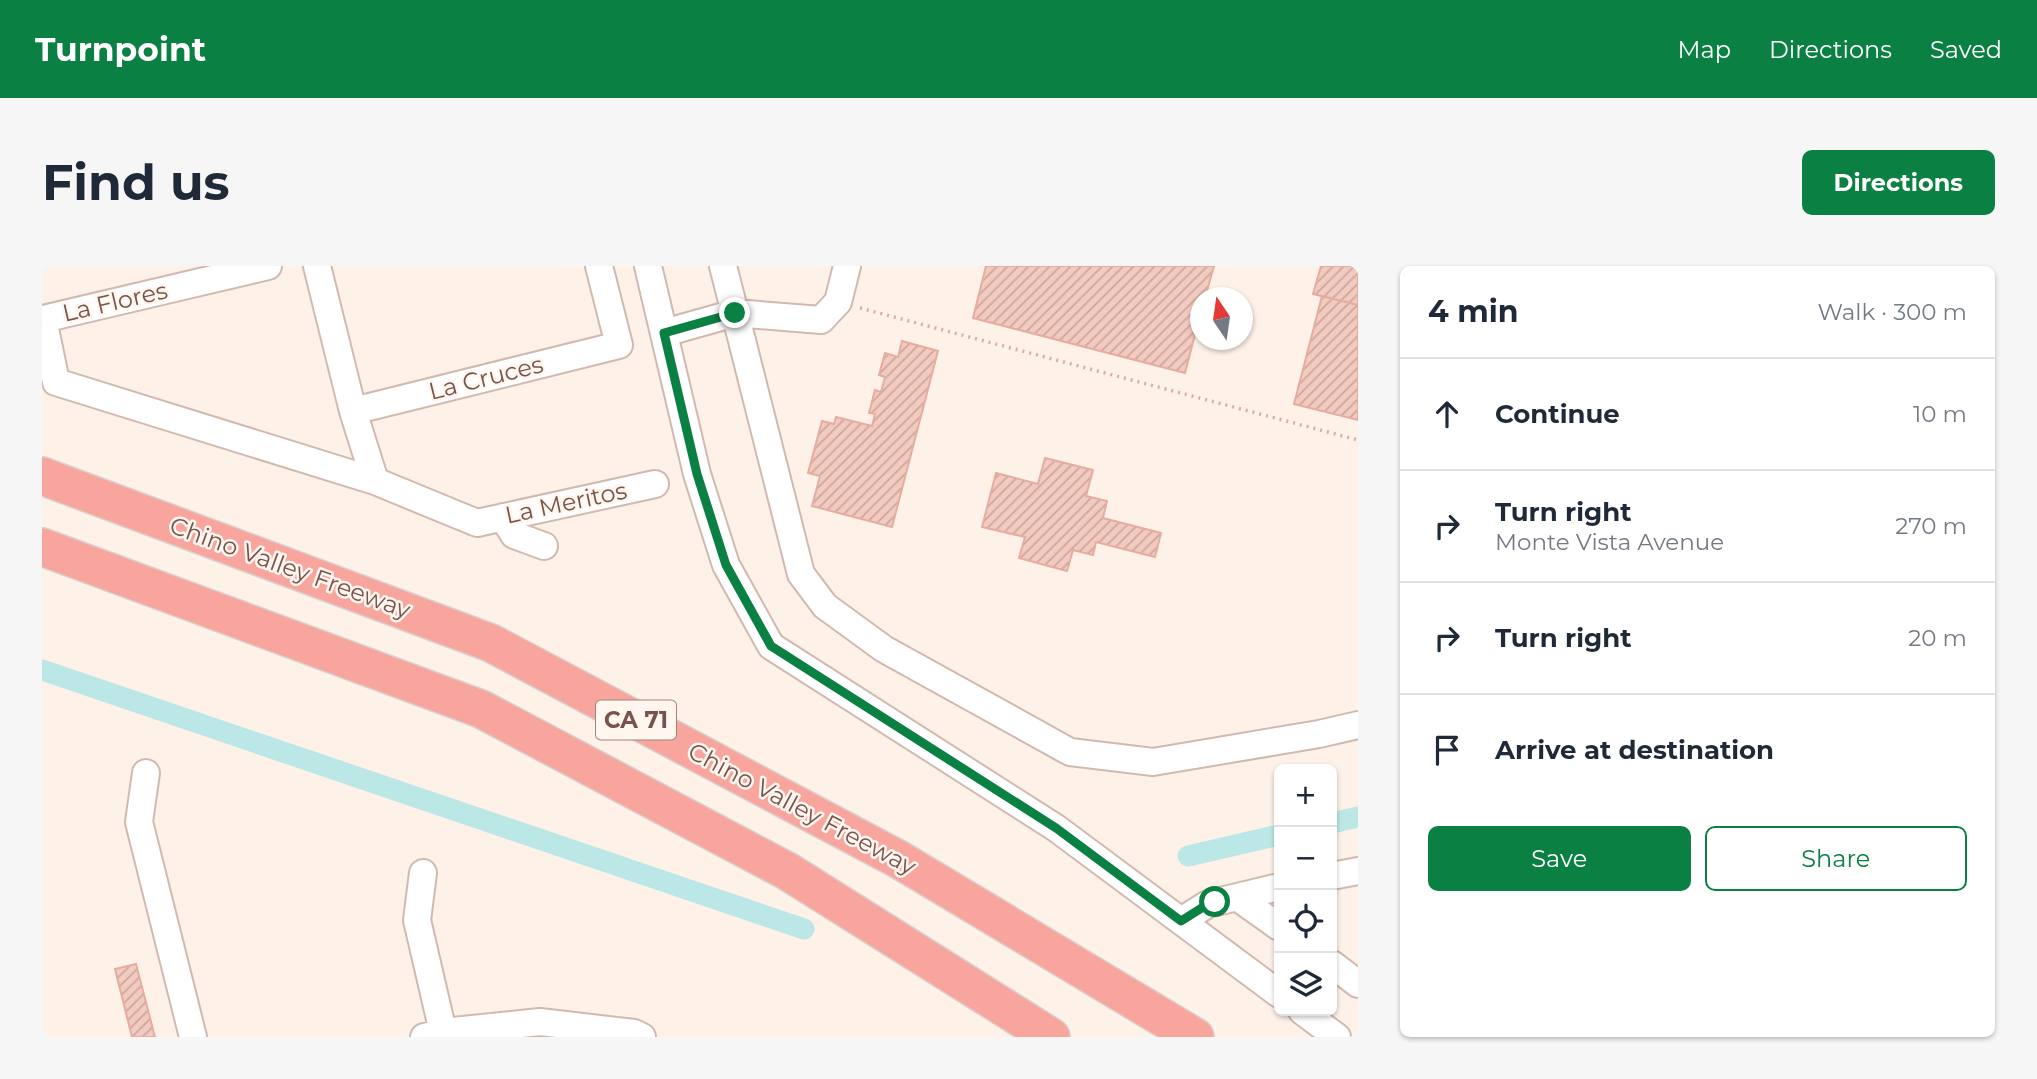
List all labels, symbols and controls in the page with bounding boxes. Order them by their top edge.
text: Turnpoint [35,29,206,69]
text: Map [1678,35,1731,64]
text: Directions [1769,35,1892,64]
text: Saved [1930,35,2002,64]
button: Directions [1802,150,1995,215]
text: Find us [42,153,230,212]
street label: La Flores [60,275,170,328]
north arrow [1190,287,1253,350]
text: 4 min [1428,293,1518,330]
route end [719,297,750,328]
text: Walk · 300 m [1817,298,1967,326]
street label: La Cruces [426,349,546,406]
icon: ahead [1428,395,1466,433]
text: Continue [1495,398,1620,430]
text: 10 m [1913,400,1967,428]
street label: La Meritos [502,475,629,530]
text: Turn right [1495,496,1631,528]
icon: right [1428,507,1466,545]
street label: Chino Valley Freeway [166,511,414,625]
text: 270 m [1895,512,1967,540]
text: Monte Vista Avenue [1495,528,1724,556]
icon: right [1428,619,1466,657]
text: Turn right [1495,622,1631,654]
text: 20 m [1908,624,1967,652]
road number: CA 71 [596,701,676,740]
icon: arrive [1428,731,1466,769]
text: Arrive at destination [1495,734,1774,766]
street label: Chino Valley Freeway [683,736,921,881]
map controls [1274,764,1337,1016]
button: + [1274,764,1337,827]
button: Save [1428,826,1691,891]
button: Share [1705,826,1967,891]
button: − [1274,827,1337,890]
route start [1199,886,1230,917]
button: locate [1274,890,1337,953]
button: layers [1274,953,1337,1016]

